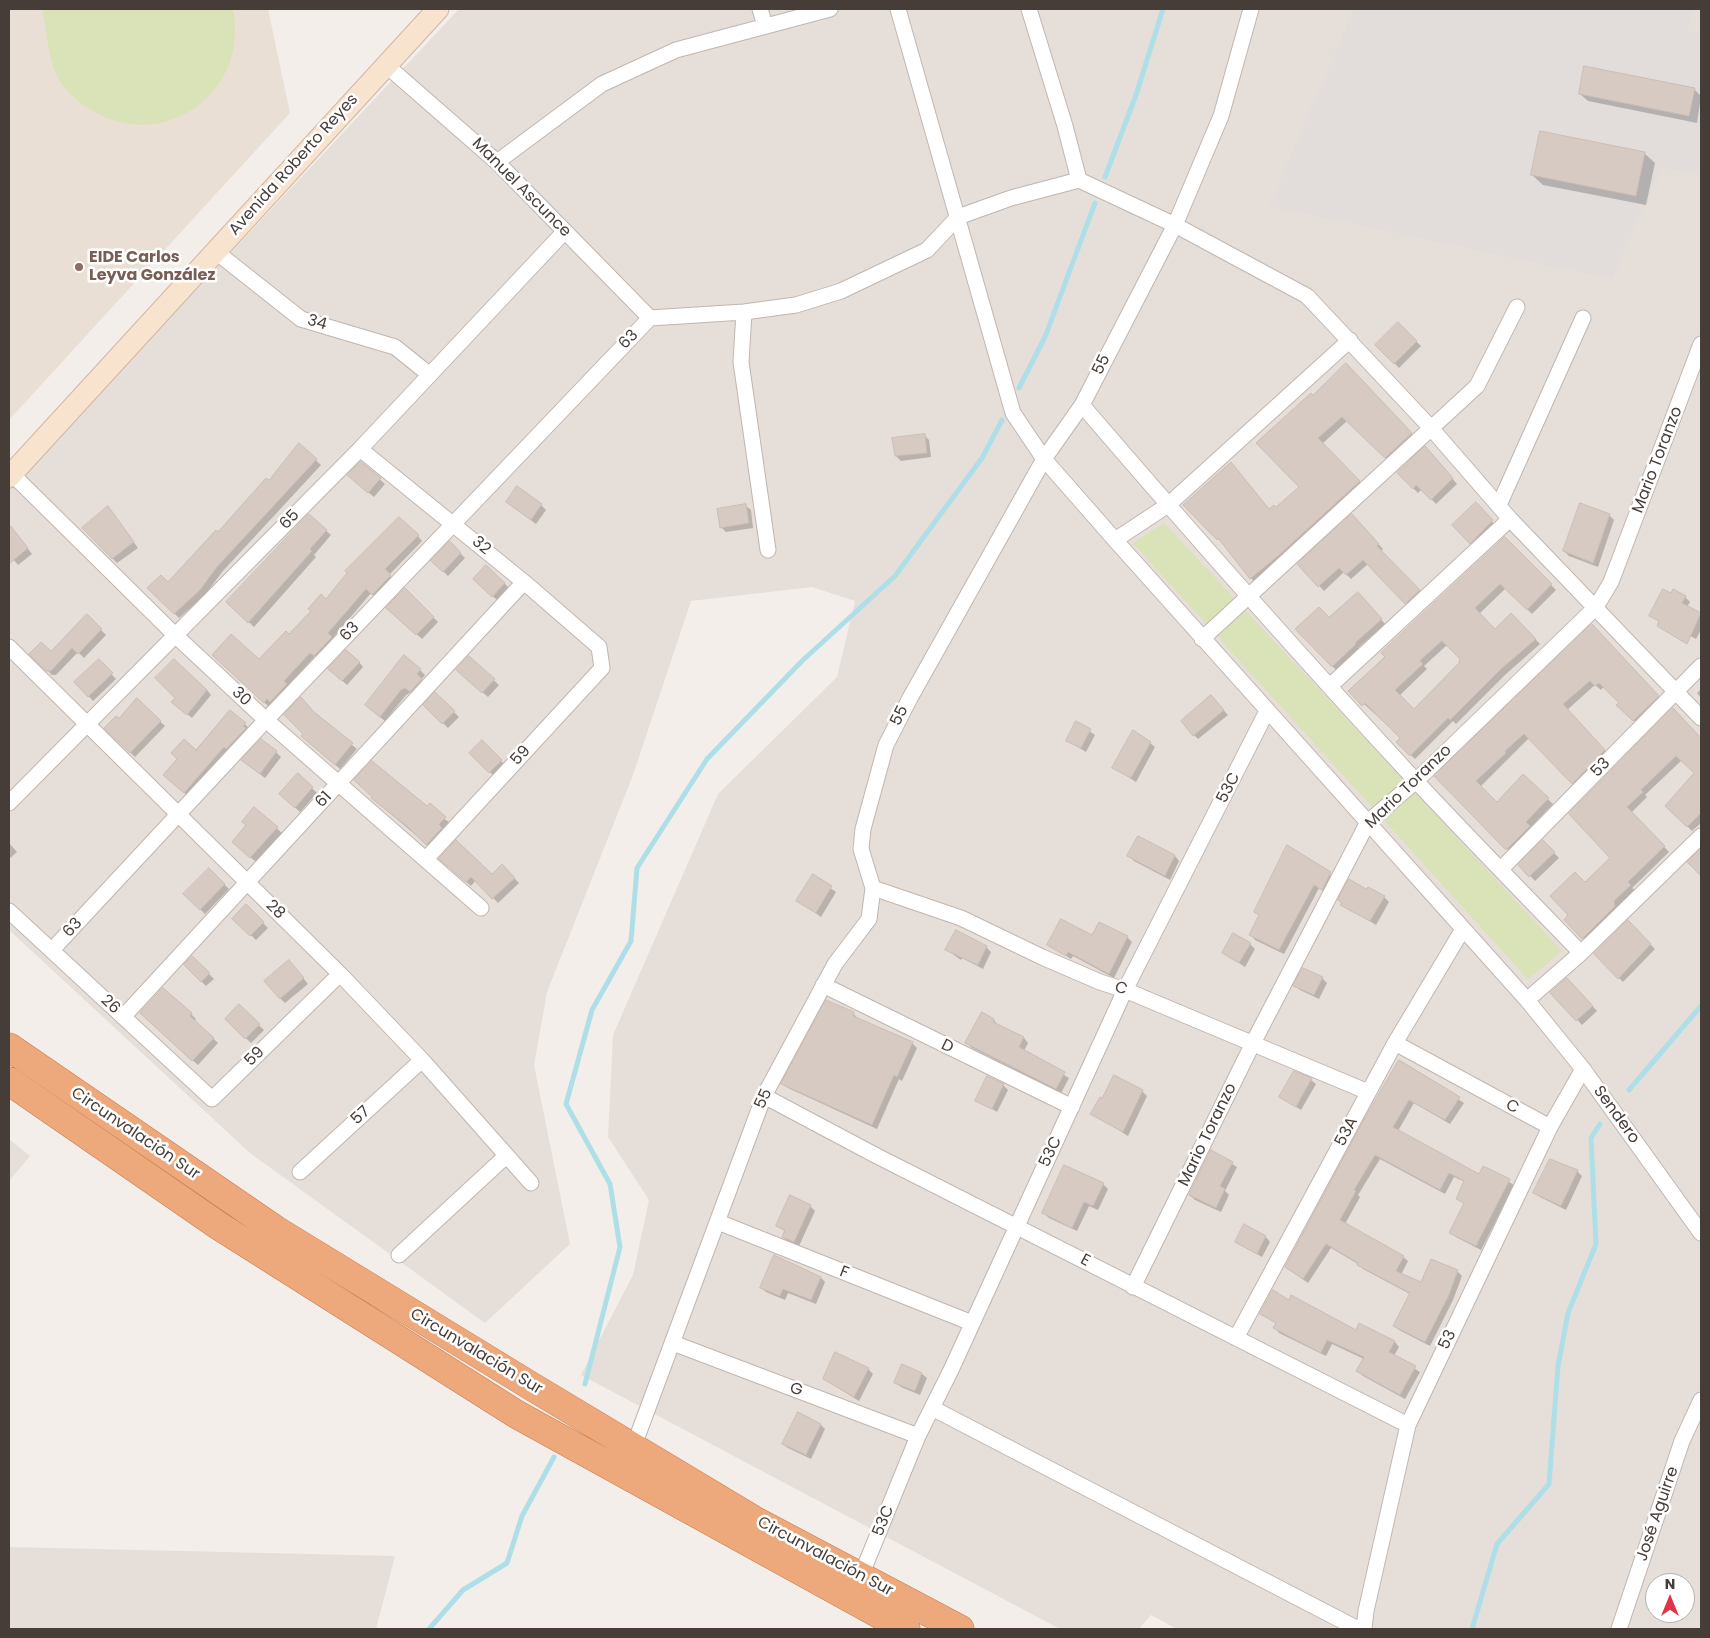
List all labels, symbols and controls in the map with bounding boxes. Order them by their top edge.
street label: Avenida Roberto Reyes [225,90,363,240]
street label: Manuel Ascunce [467,134,575,242]
place label: EIDE Carlos Leyva González [89,248,215,286]
marker: EIDE Carlos Leyva González [73,261,85,273]
street label: 34 [305,311,329,335]
street label: 63 [615,326,643,354]
street label: 55 [1089,352,1115,378]
street label: Mario Toranzo [1629,404,1687,516]
street label: 65 [276,506,304,534]
street label: 32 [468,533,494,559]
street label: 63 [336,618,364,646]
street label: 30 [227,683,255,711]
street label: 55 [887,703,913,729]
street label: Mario Toranzo [1362,741,1456,833]
street label: 59 [507,742,535,770]
street label: 53 [1587,754,1615,782]
street label: 53C [1213,769,1245,807]
street label: 61 [312,788,336,812]
street label: 28 [261,896,289,924]
street label: 63 [59,914,87,942]
street label: C [1112,978,1130,1000]
street label: 26 [96,991,124,1019]
street label: D [938,1036,956,1058]
street label: 59 [241,1043,269,1071]
street label: Mario Toranzo [1175,1080,1241,1190]
street label: Sendero [1589,1082,1643,1148]
street label: Circunvalación Sur [67,1084,203,1184]
street label: 55 [751,1086,777,1112]
street label: C [1502,1096,1522,1118]
street label: 57 [348,1103,374,1129]
street label: 53A [1331,1114,1363,1150]
street label: 53C [1036,1134,1066,1170]
street label: E [1077,1251,1093,1271]
street label: F [837,1263,851,1283]
street label: Circunvalación Sur [406,1305,546,1399]
street label: 53 [1435,1327,1461,1353]
street label: G [787,1379,805,1401]
street label: José Aguirre [1633,1464,1683,1564]
street label: 53C [869,1503,899,1539]
street label: Circunvalación Sur [754,1513,896,1601]
north arrow [1645,1573,1695,1623]
text: N [1665,1574,1675,1594]

